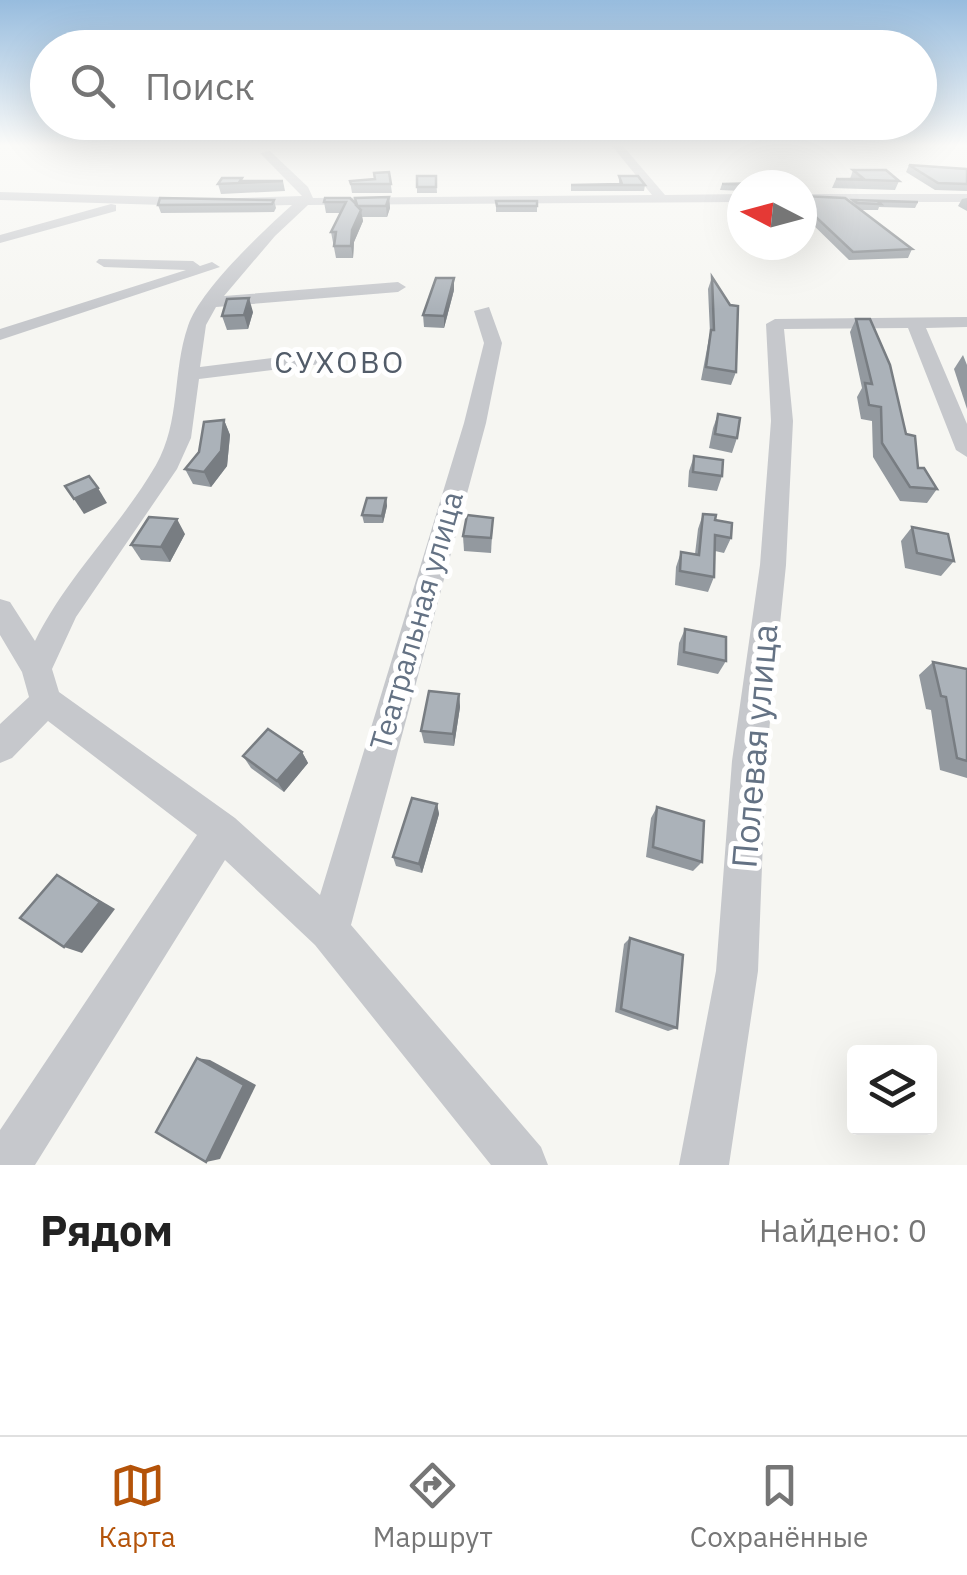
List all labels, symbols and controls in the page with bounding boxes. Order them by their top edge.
search box [30,30,937,140]
icon: search [65,58,120,113]
text: Поиск [145,61,255,110]
north arrow [727,170,817,260]
district label: СУХОВО [274,342,406,381]
street label: Театральная улица [360,487,471,755]
street label: Полевая улица [720,622,788,870]
map controls [847,1045,937,1135]
button: layers [847,1045,937,1135]
text: Рядом [40,1203,173,1258]
text: Найдено: 0 [759,1209,927,1251]
tab: Карта [99,1458,176,1555]
tab: Маршрут [373,1458,493,1555]
tab: Сохранённые [690,1458,868,1555]

